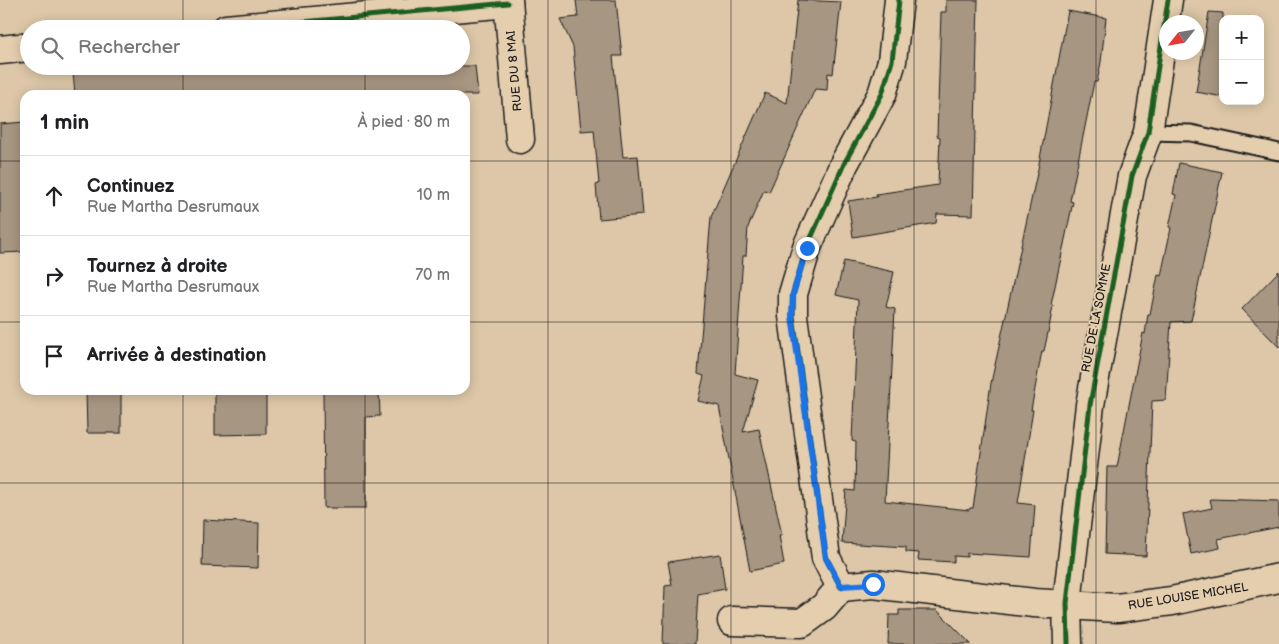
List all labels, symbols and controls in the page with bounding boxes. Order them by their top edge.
north arrow [1159,15,1204,60]
map controls [1219,15,1264,105]
button: + [1219,15,1264,60]
search box [20,20,470,75]
street label: RUE DU 8 MAI [503,30,525,112]
icon: search [38,34,66,62]
text: Rechercher [78,36,180,59]
button: − [1219,60,1264,105]
text: 1 min [40,110,89,135]
text: À pied · 80 m [357,113,450,132]
text: Continuez [87,175,174,198]
icon: ahead [40,182,68,210]
text: 10 m [417,186,450,205]
text: Rue Martha Desrumaux [87,198,259,217]
route end [796,237,819,260]
text: Tournez à droite [87,255,228,278]
icon: right [40,262,68,290]
street label: RUE DE LA SOMME [1079,262,1114,374]
text: 70 m [415,266,450,285]
text: Rue Martha Desrumaux [87,278,259,297]
icon: arrive [40,342,68,370]
text: Arrivée à destination [87,344,266,367]
route start [862,573,885,596]
street label: RUE LOUISE MICHEL [1127,580,1249,613]

